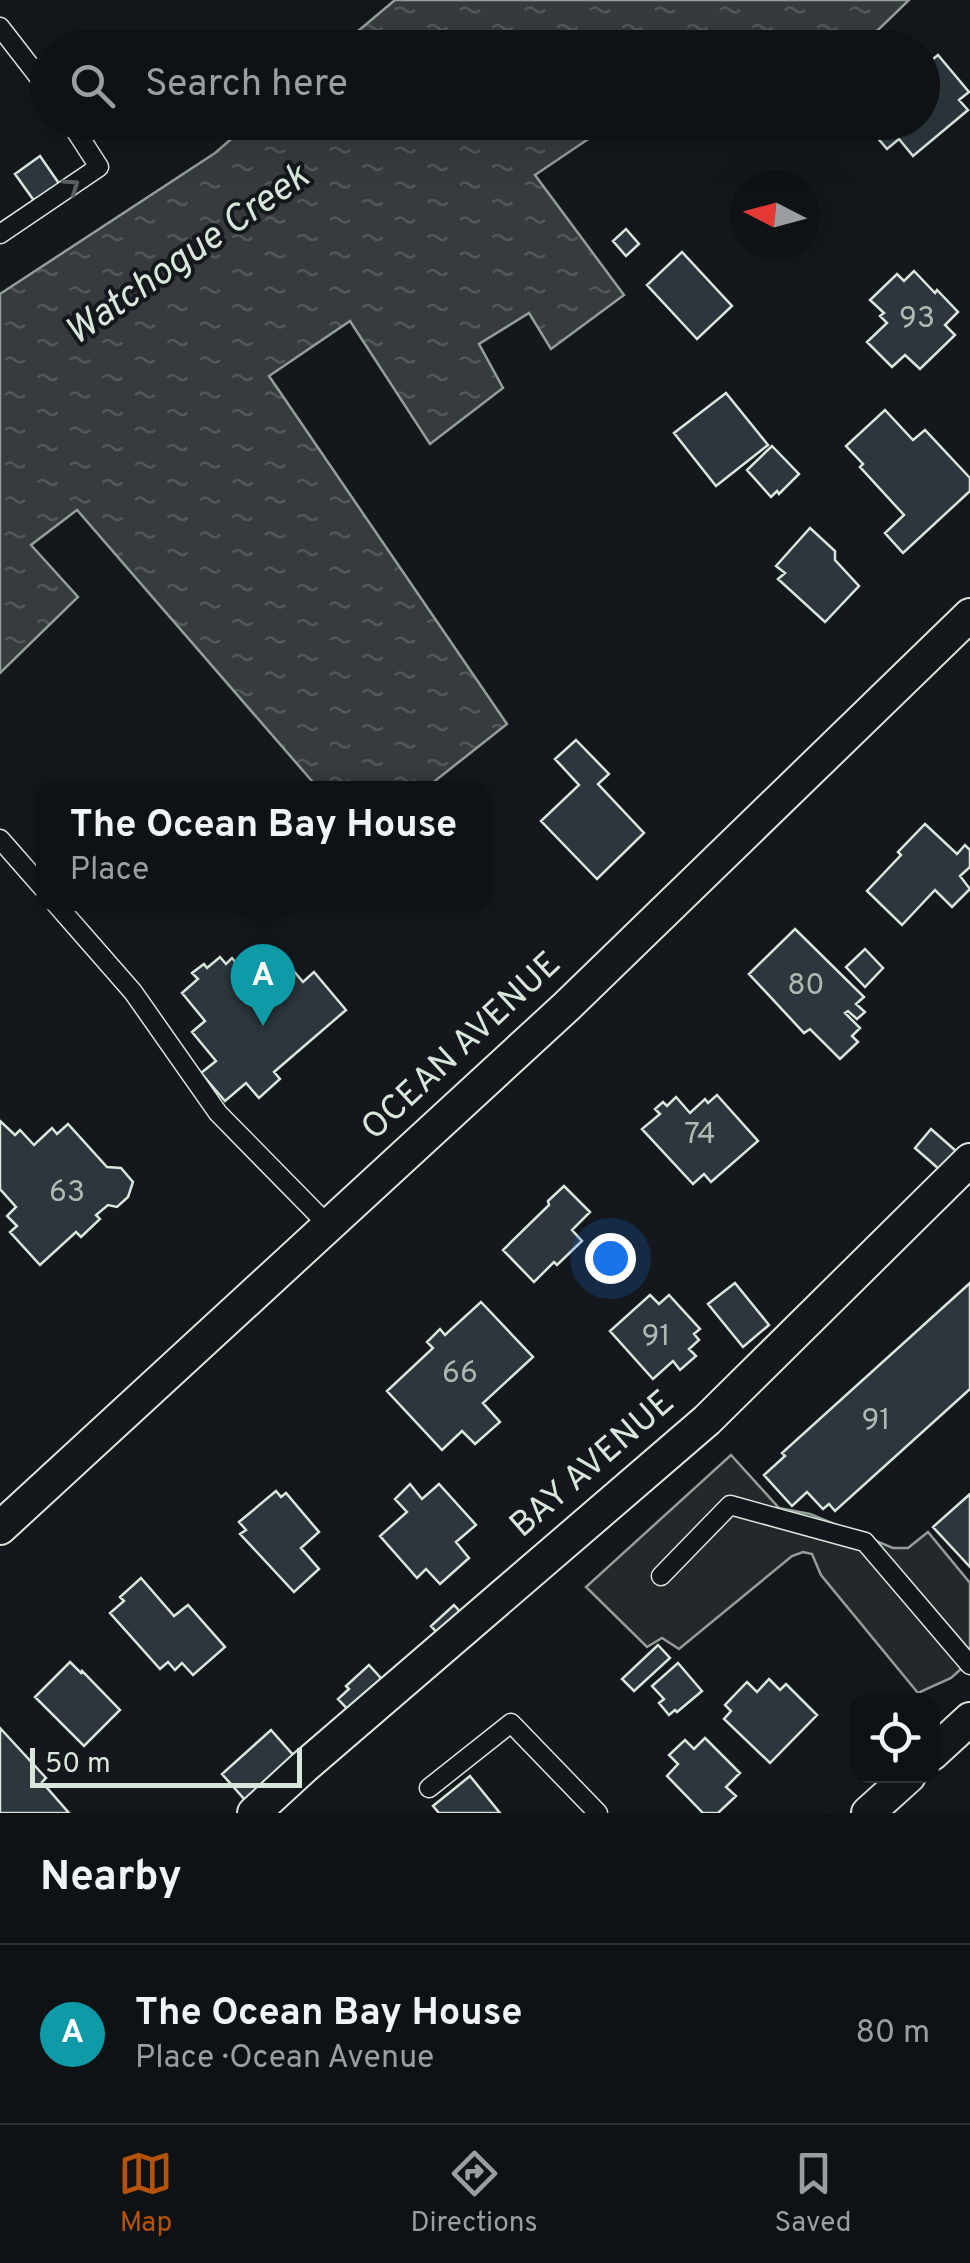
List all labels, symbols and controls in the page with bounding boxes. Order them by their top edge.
search box [30,30,940,140]
icon: search [65,58,120,113]
text: Search here [145,61,348,110]
water label: Watchogue Creek [56,153,320,358]
north arrow [730,170,820,260]
one-way arrow [61,179,79,198]
house number: 93 [899,301,935,338]
popup [36,781,491,911]
text: The Ocean Bay House [70,802,457,851]
text: Place [70,851,149,891]
street label: OCEAN AVENUE [353,943,571,1151]
pin: A [230,944,296,1026]
house number: 80 [787,968,825,1005]
house number: 74 [684,1117,716,1154]
house number: 63 [49,1175,85,1212]
your location [585,1233,636,1284]
house number: 91 [641,1319,671,1356]
house number: 66 [442,1356,478,1393]
street label: BAY AVENUE [502,1382,684,1548]
house number: 91 [861,1403,891,1440]
map controls [850,1693,940,1783]
button: locate [850,1693,940,1783]
scale bar [30,1743,302,1788]
text: 50 m [45,1747,111,1783]
text: Nearby [40,1852,182,1905]
text: The Ocean Bay House [135,1990,522,2039]
text: A [61,2014,84,2054]
text: 80 m [856,2014,930,2054]
text: Place · Ocean Avenue [135,2039,434,2079]
tab: Map [118,2146,173,2242]
tab: Directions [410,2146,538,2242]
tab: Saved [775,2146,852,2242]

